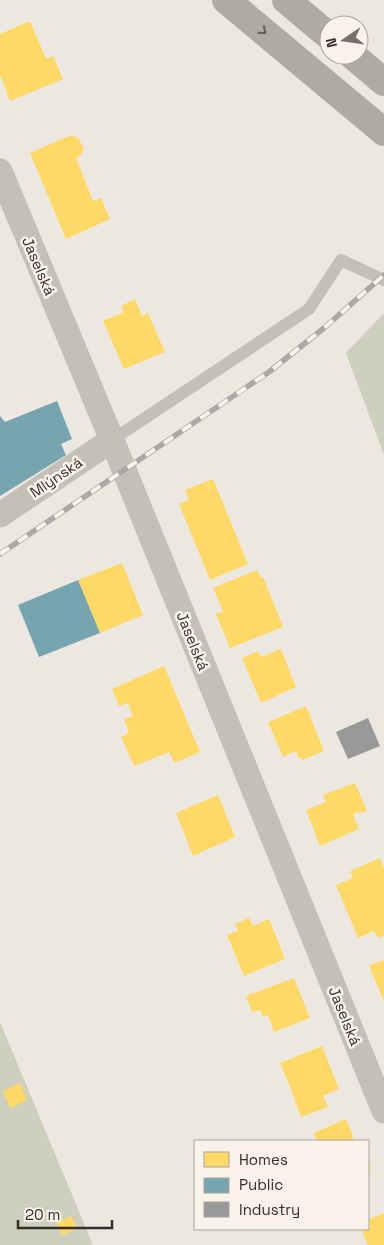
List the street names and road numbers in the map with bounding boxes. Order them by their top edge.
street label: Jaselská [18,234,60,299]
street label: Mlýnská [26,452,86,502]
street label: Jaselská [173,609,214,674]
street label: Jaselská [325,984,366,1049]

